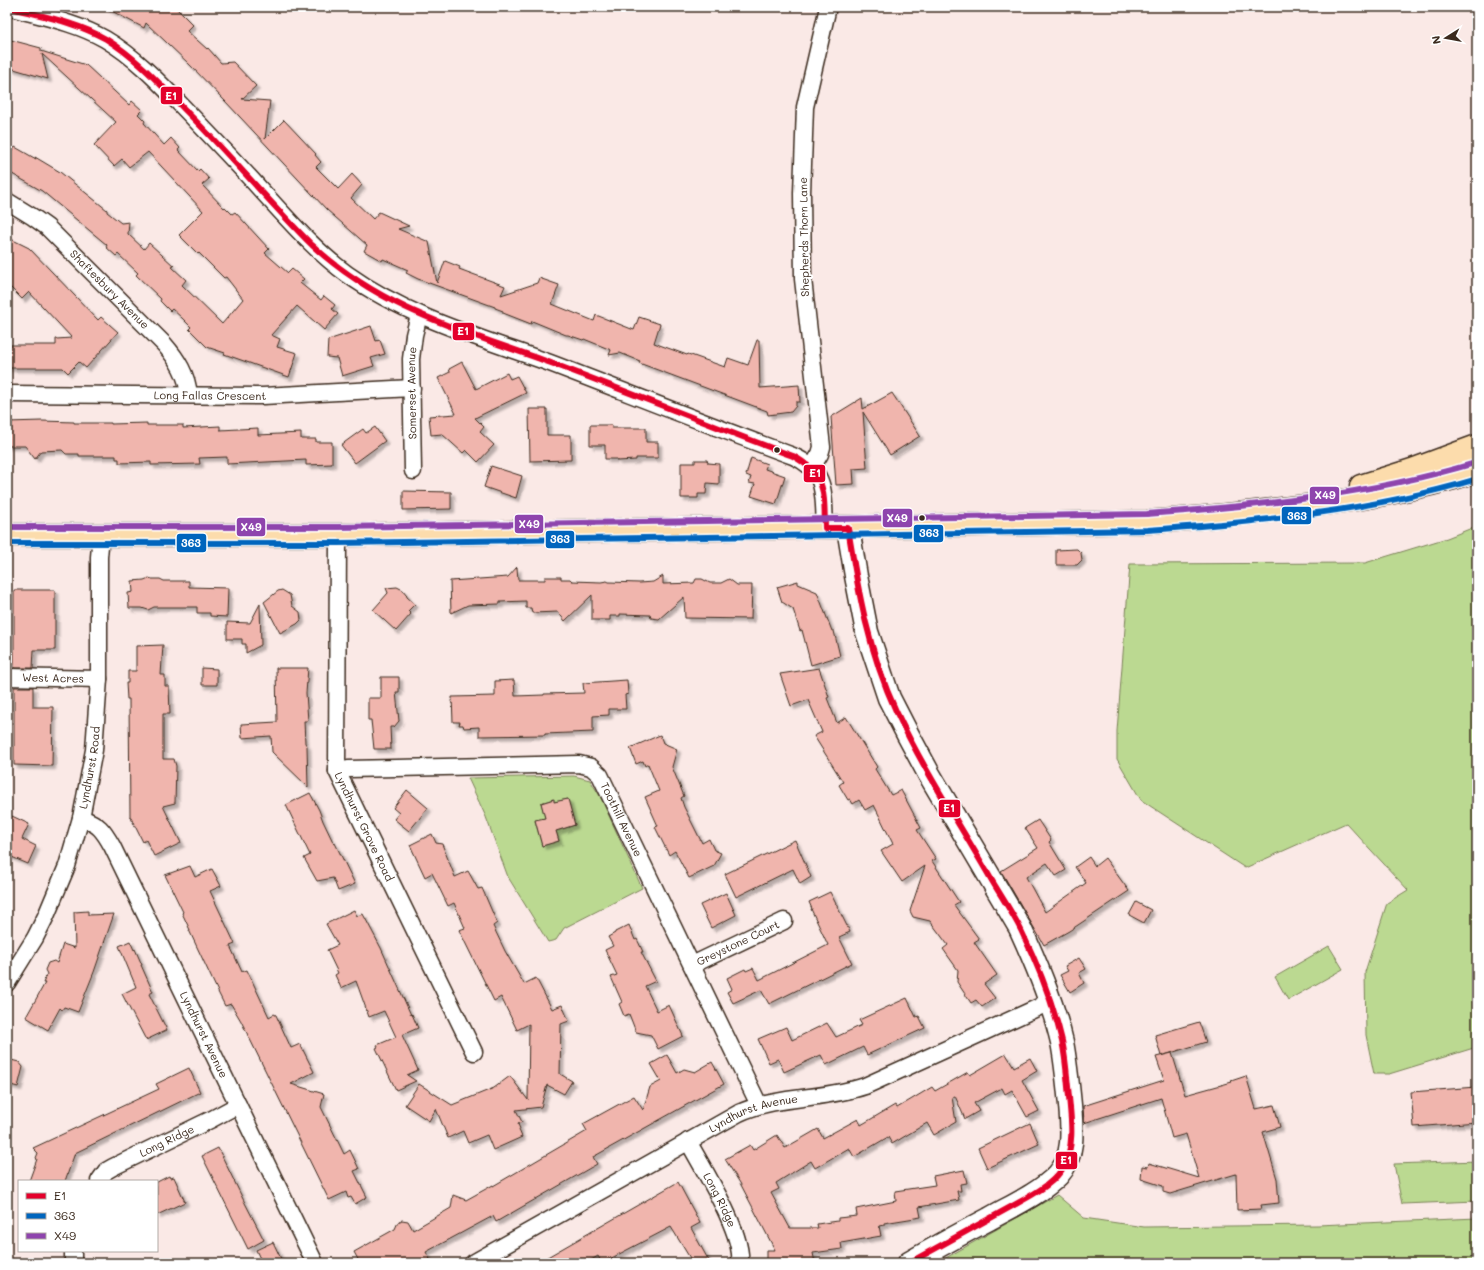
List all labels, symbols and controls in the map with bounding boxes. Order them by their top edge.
north arrow [1426,18,1466,58]
text: N [1428,34,1444,46]
line badge: E1 [160,86,183,105]
text: E1 [165,88,177,103]
street label: Shepherds Thorn Lane [795,177,812,297]
street label: Shaftesbury Avenue [67,246,153,332]
line badge: E1 [452,322,475,341]
text: E1 [457,323,469,338]
street label: Somerset Avenue [403,346,419,439]
street label: Long Fallas Crescent [154,387,267,403]
unlabelled marker [772,445,782,455]
line badge: E1 [803,464,826,483]
text: E1 [809,465,821,480]
line badge: X49 [1309,486,1340,505]
text: X49 [1314,487,1336,502]
line badge: 363 [1281,506,1312,525]
line badge: X49 [882,508,913,528]
text: 363 [1287,508,1307,523]
text: X49 [886,510,908,525]
unlabelled marker [917,513,927,523]
line badge: X49 [514,514,544,534]
text: X49 [518,516,540,531]
line badge: X49 [236,517,266,537]
text: X49 [240,519,262,534]
line badge: 363 [913,524,944,543]
text: 363 [919,525,939,540]
line badge: 363 [545,530,575,549]
text: 363 [550,531,570,546]
line badge: 363 [176,533,207,553]
text: 363 [181,535,201,550]
street label: West Acres [22,669,84,686]
street label: Lyndhurst Road [75,726,103,810]
street label: Lyndhurst Grove Road [332,769,398,884]
street label: Toothill Avenue [598,780,646,859]
line badge: E1 [938,799,961,818]
text: E1 [943,800,955,815]
street label: Greystone Court [694,916,782,969]
street label: Lyndhurst Avenue [177,989,232,1080]
street label: Lyndhurst Avenue [706,1091,799,1136]
street label: Long Ridge [137,1121,197,1160]
line badge: E1 [1055,1151,1078,1170]
text: E1 [1060,1152,1072,1167]
street label: Long Ridge [700,1170,740,1229]
legend [18,1180,158,1252]
text: E1 [54,1187,66,1203]
text: 363 [54,1207,75,1223]
text: X49 [54,1227,76,1243]

